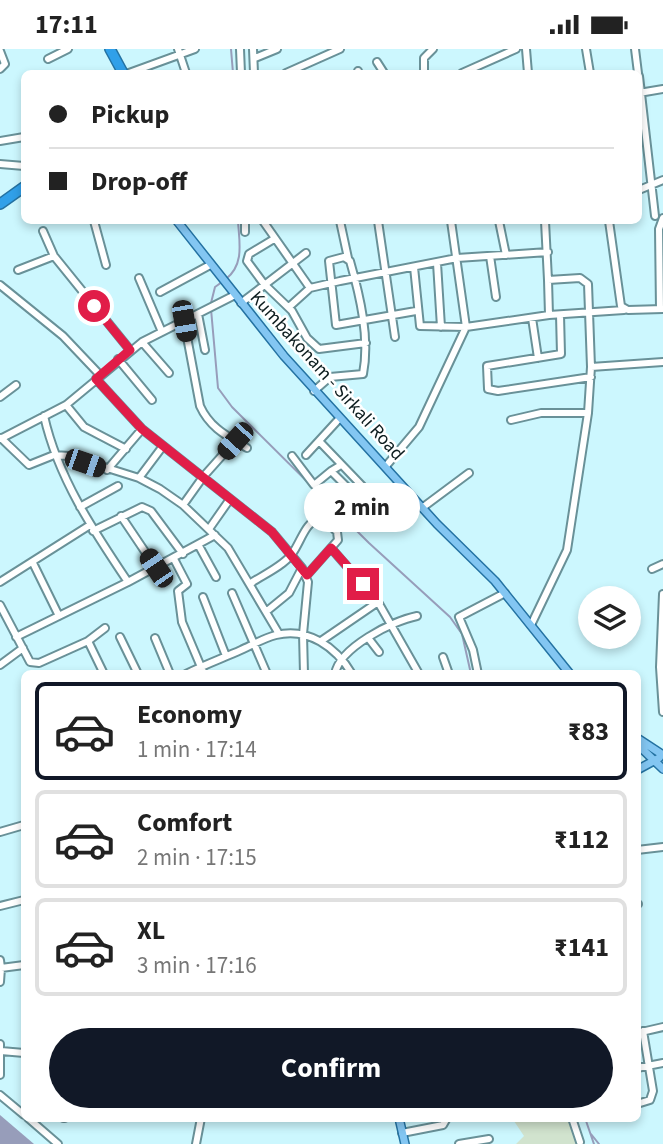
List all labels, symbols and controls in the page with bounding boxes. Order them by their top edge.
text: 17:11 [35,6,98,43]
text: Pickup [91,96,169,133]
text: Drop-off [91,163,187,200]
street label: Kumbakonam - Sirkali Road [243,285,410,467]
route start [78,290,110,322]
car [171,298,198,344]
car [214,418,257,464]
car [62,446,109,480]
callout: 2 min [305,483,421,531]
text: 2 min [334,491,390,524]
car [136,545,177,591]
route end [347,568,379,600]
map controls [578,586,641,649]
button: layers [578,586,641,649]
text: Economy [137,696,242,733]
icon: car [53,700,116,763]
text: ₹83 [568,713,609,750]
text: 1 min · 17:14 [137,733,257,766]
text: Comfort [137,804,232,841]
icon: car [53,808,116,871]
text: ₹112 [554,821,609,858]
text: 2 min · 17:15 [137,841,257,874]
text: XL [137,912,165,949]
icon: car [53,916,116,979]
text: ₹141 [554,929,609,966]
text: 3 min · 17:16 [137,949,257,982]
button: Confirm [49,1028,613,1108]

